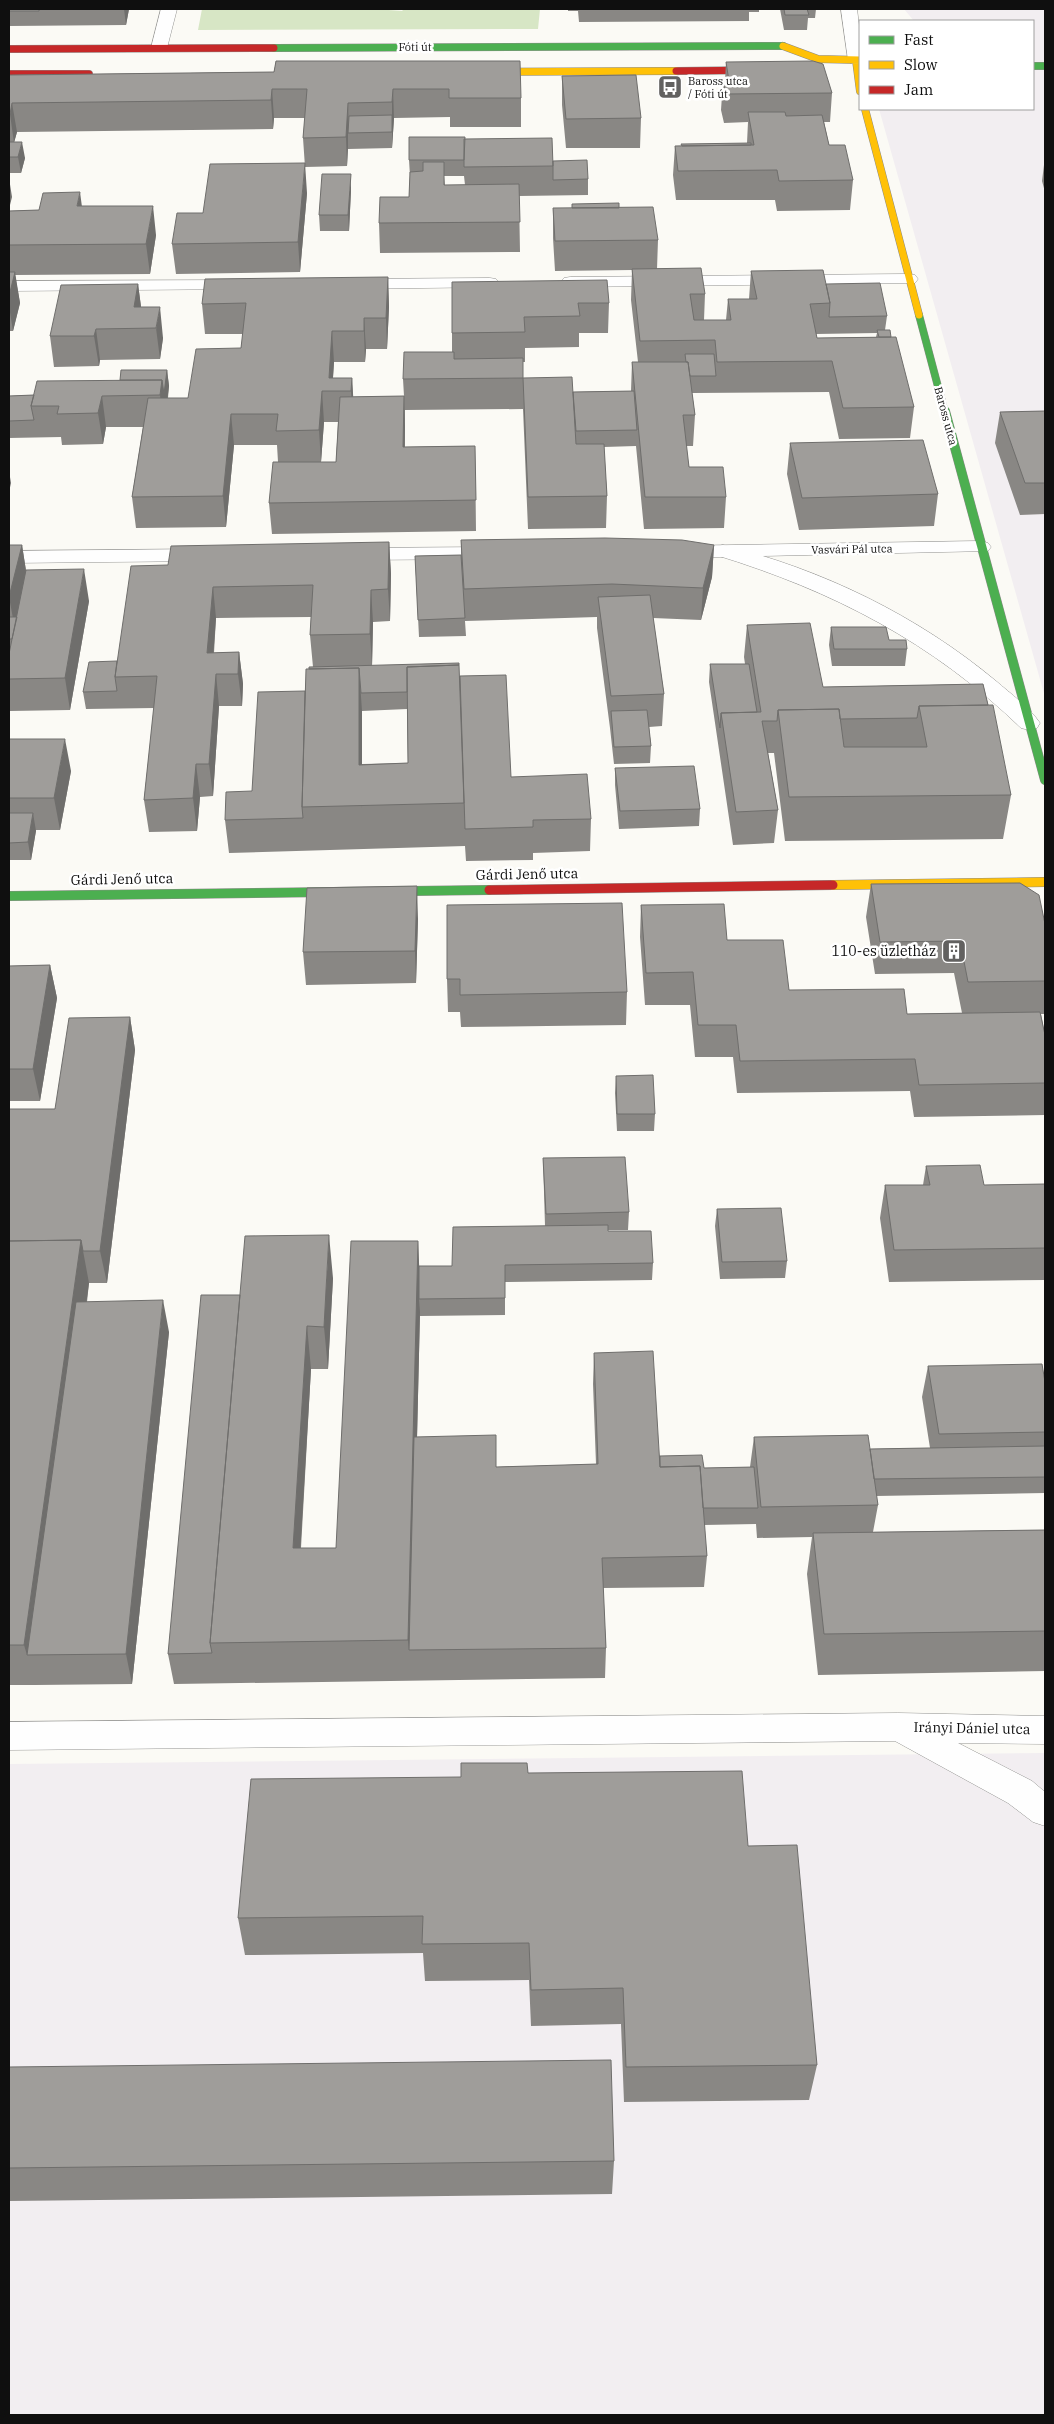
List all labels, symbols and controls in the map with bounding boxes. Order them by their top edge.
legend [859,20,1034,110]
text: Fast [904,30,934,49]
street label: Fóti út [398,40,432,54]
text: Slow [904,55,938,74]
bus stop icon: Baross utca / Fóti út [657,74,683,100]
place label: Baross utca / Fóti út [688,74,748,101]
text: Jam [904,80,933,99]
street label: Baross utca [931,385,961,447]
street label: Vasvári Pál utca [811,541,893,557]
street label: Gárdi Jenő utca [476,864,579,884]
street label: Gárdi Jenő utca [71,869,174,889]
building icon: 110-es üzletház [941,938,967,964]
place label: 110-es üzletház [832,942,936,960]
street label: Irányi Dániel utca [913,1718,1031,1738]

